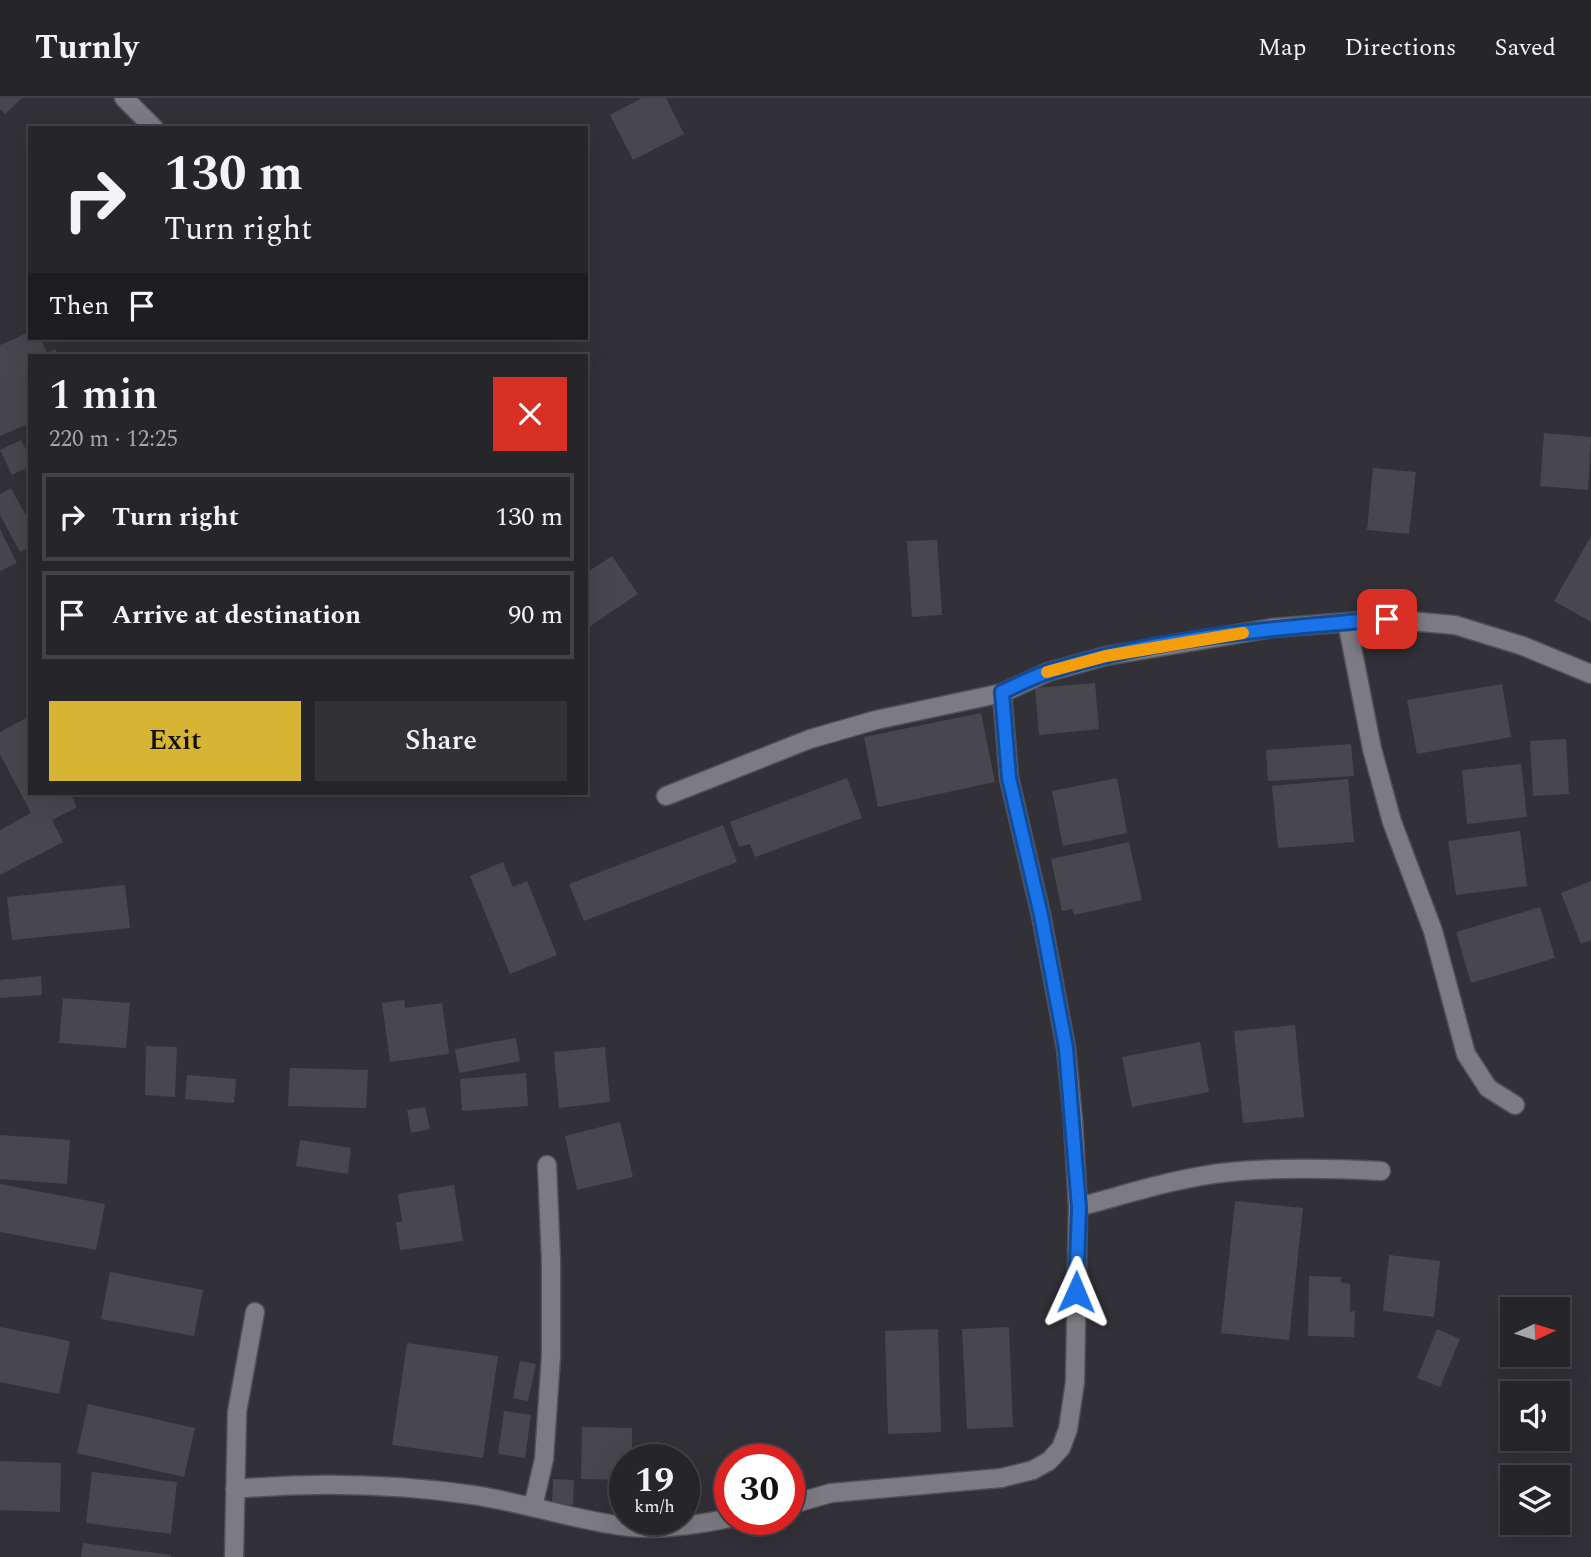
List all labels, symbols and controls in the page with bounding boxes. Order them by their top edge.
text: Turnly [35,23,138,73]
text: Map [1258,30,1306,66]
text: Directions [1344,30,1456,66]
text: Saved [1494,30,1556,66]
text: 130 m [164,137,303,212]
icon: right [49,154,140,245]
text: Turn right [164,205,312,254]
text: Then [49,286,109,326]
icon: arrive [123,287,161,325]
text: 1 min [49,364,158,427]
button: close [493,377,567,451]
text: 220 m · 12:25 [49,422,178,457]
text: Turn right [112,497,239,537]
text: 130 m [495,497,563,537]
icon: right [53,498,91,536]
pin [1357,589,1417,649]
text: Arrive at destination [112,595,361,635]
text: 90 m [508,595,563,635]
icon: arrive [53,596,91,634]
icon: arrive [1368,600,1406,638]
button: Exit [49,701,301,781]
button: Share [315,701,567,781]
position arrow [1039,1255,1113,1329]
north arrow [1500,1297,1570,1367]
map controls [1500,1297,1570,1535]
button: sound [1500,1381,1570,1451]
speed limit sign: 30 [714,1444,805,1535]
text: 19 [635,1454,674,1507]
button: layers [1500,1465,1570,1535]
text: km/h [634,1493,675,1520]

